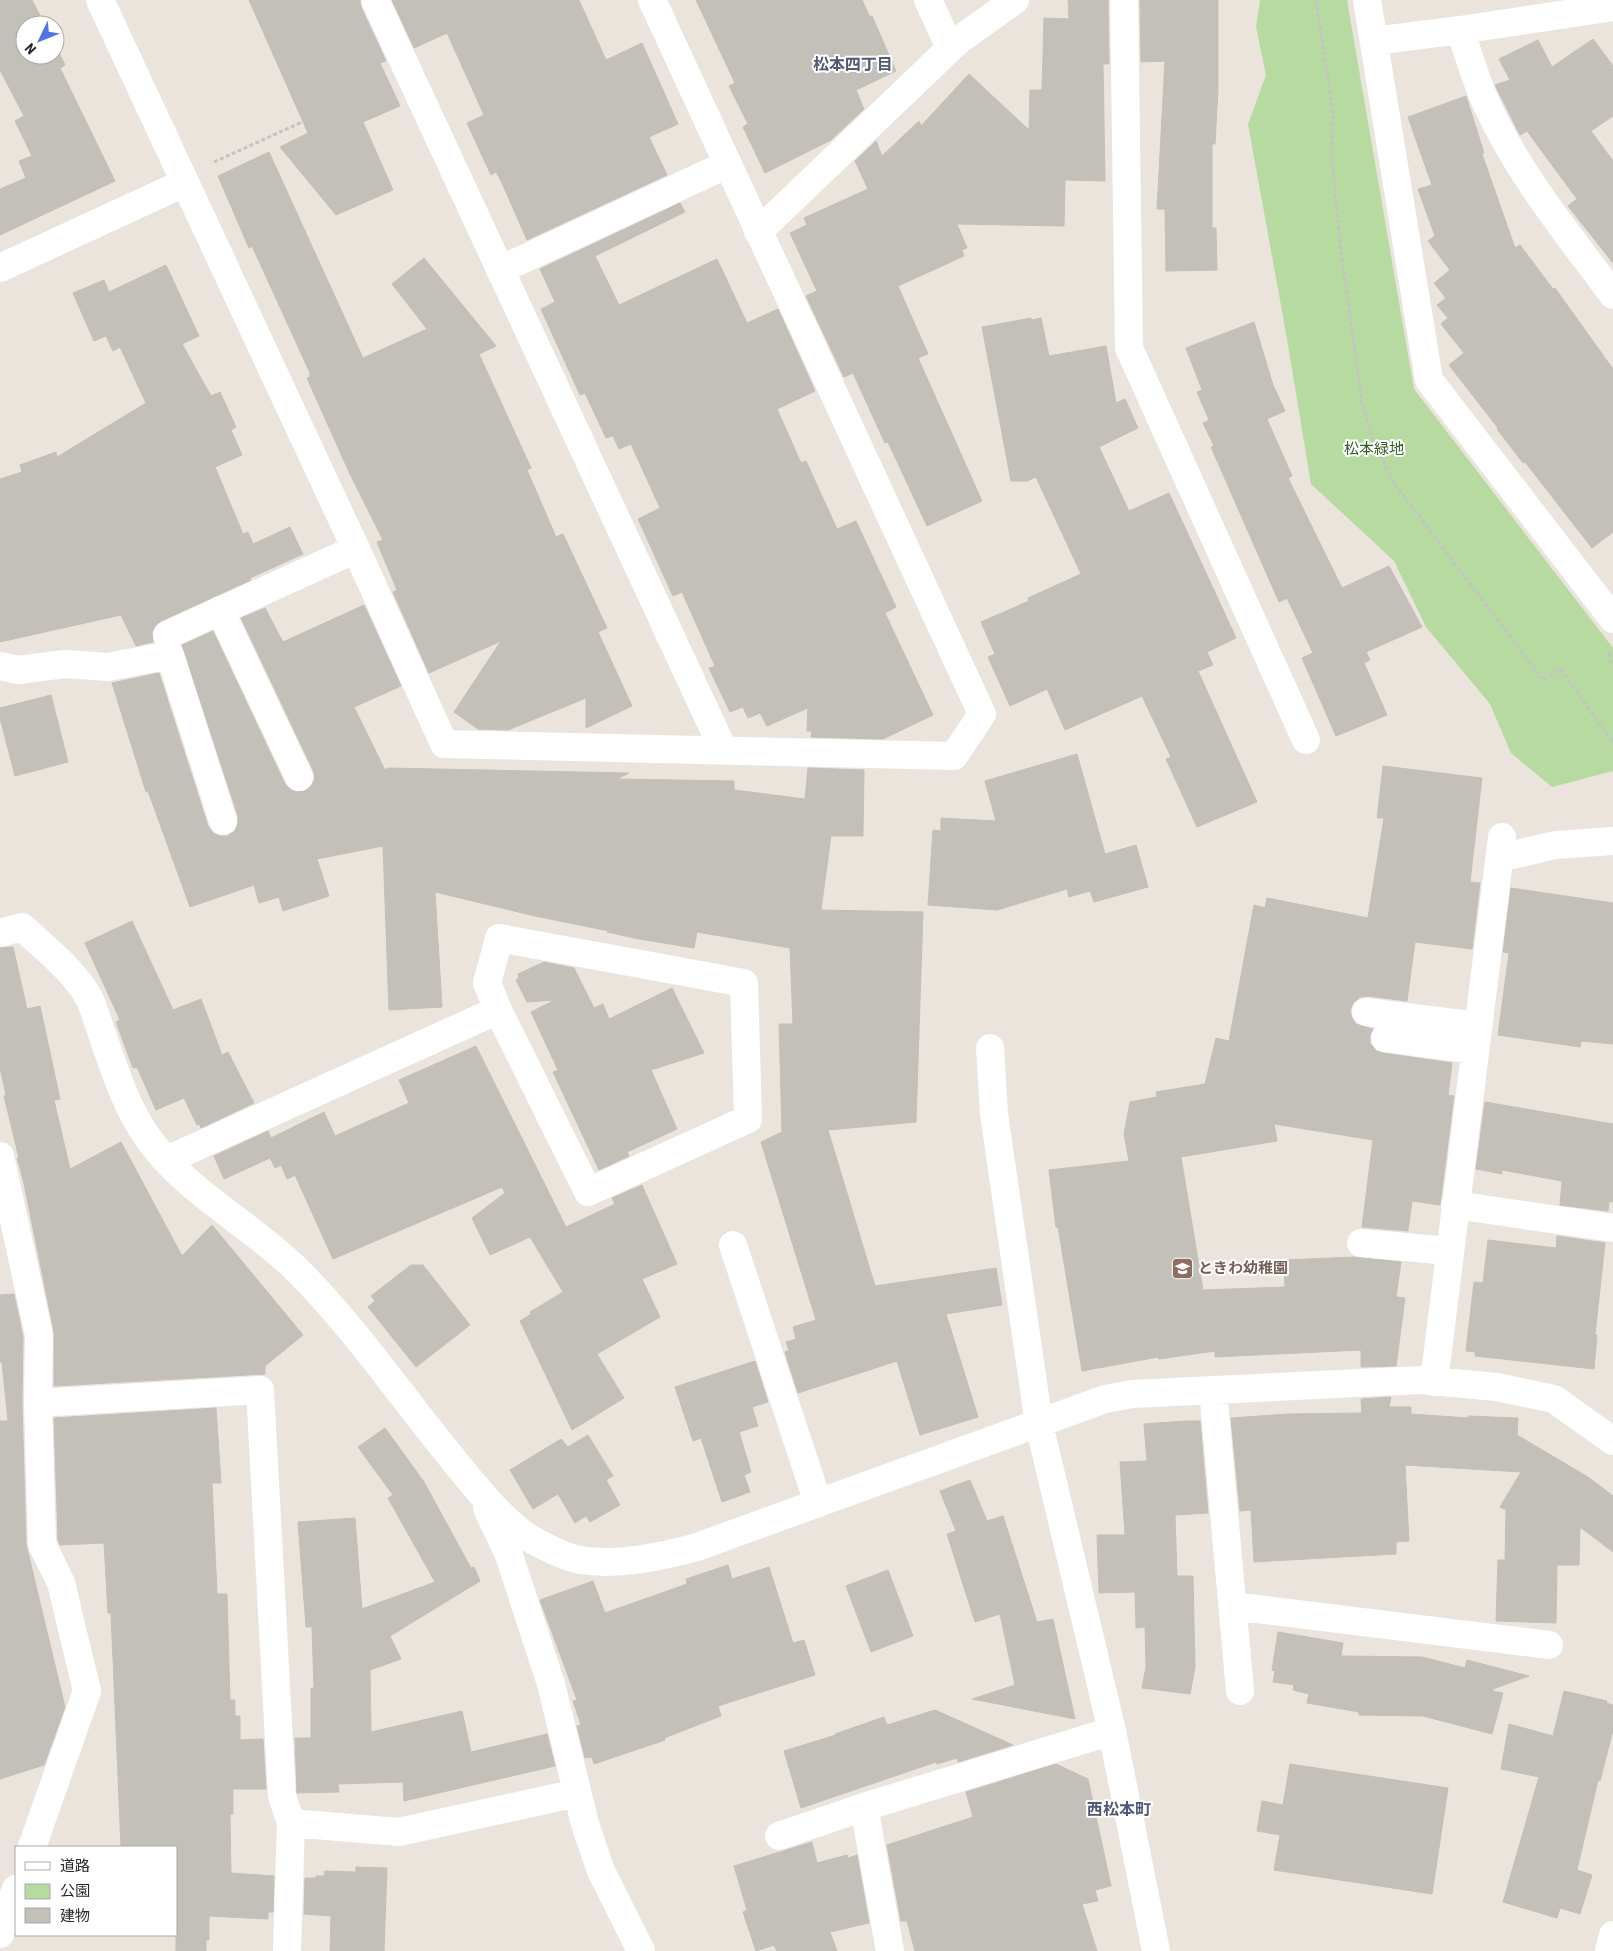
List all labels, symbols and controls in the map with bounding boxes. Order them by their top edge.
north arrow [15,15,65,65]
text: N [22,40,39,57]
district label: 松本四丁目 [813,55,893,74]
park label: 松本緑地 [1344,440,1404,458]
school or university icon: ときわ幼稚園 [1170,1256,1194,1280]
place label: ときわ幼稚園 [1198,1259,1288,1277]
district label: 西松本町 [1087,1800,1151,1819]
legend [15,1846,178,1936]
text: 道路 [60,1857,90,1875]
text: 公園 [60,1882,90,1900]
text: 建物 [60,1907,90,1925]

